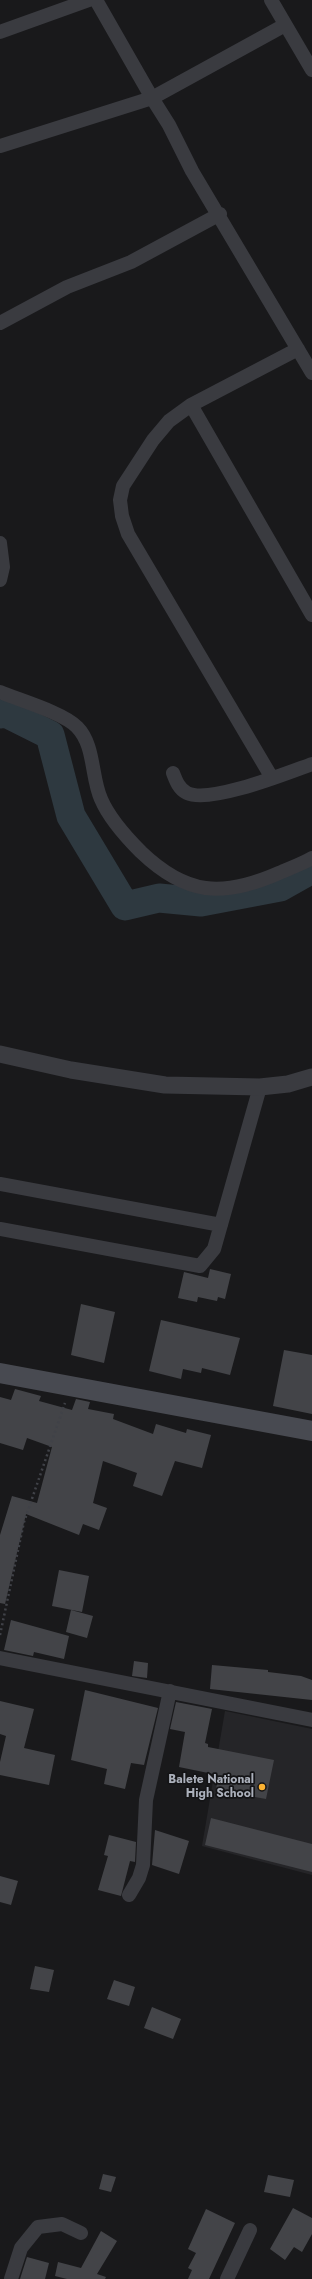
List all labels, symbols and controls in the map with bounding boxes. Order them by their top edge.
place label: Balete National High School [168,1773,254,1801]
marker: Balete National High School [257,1782,267,1792]

